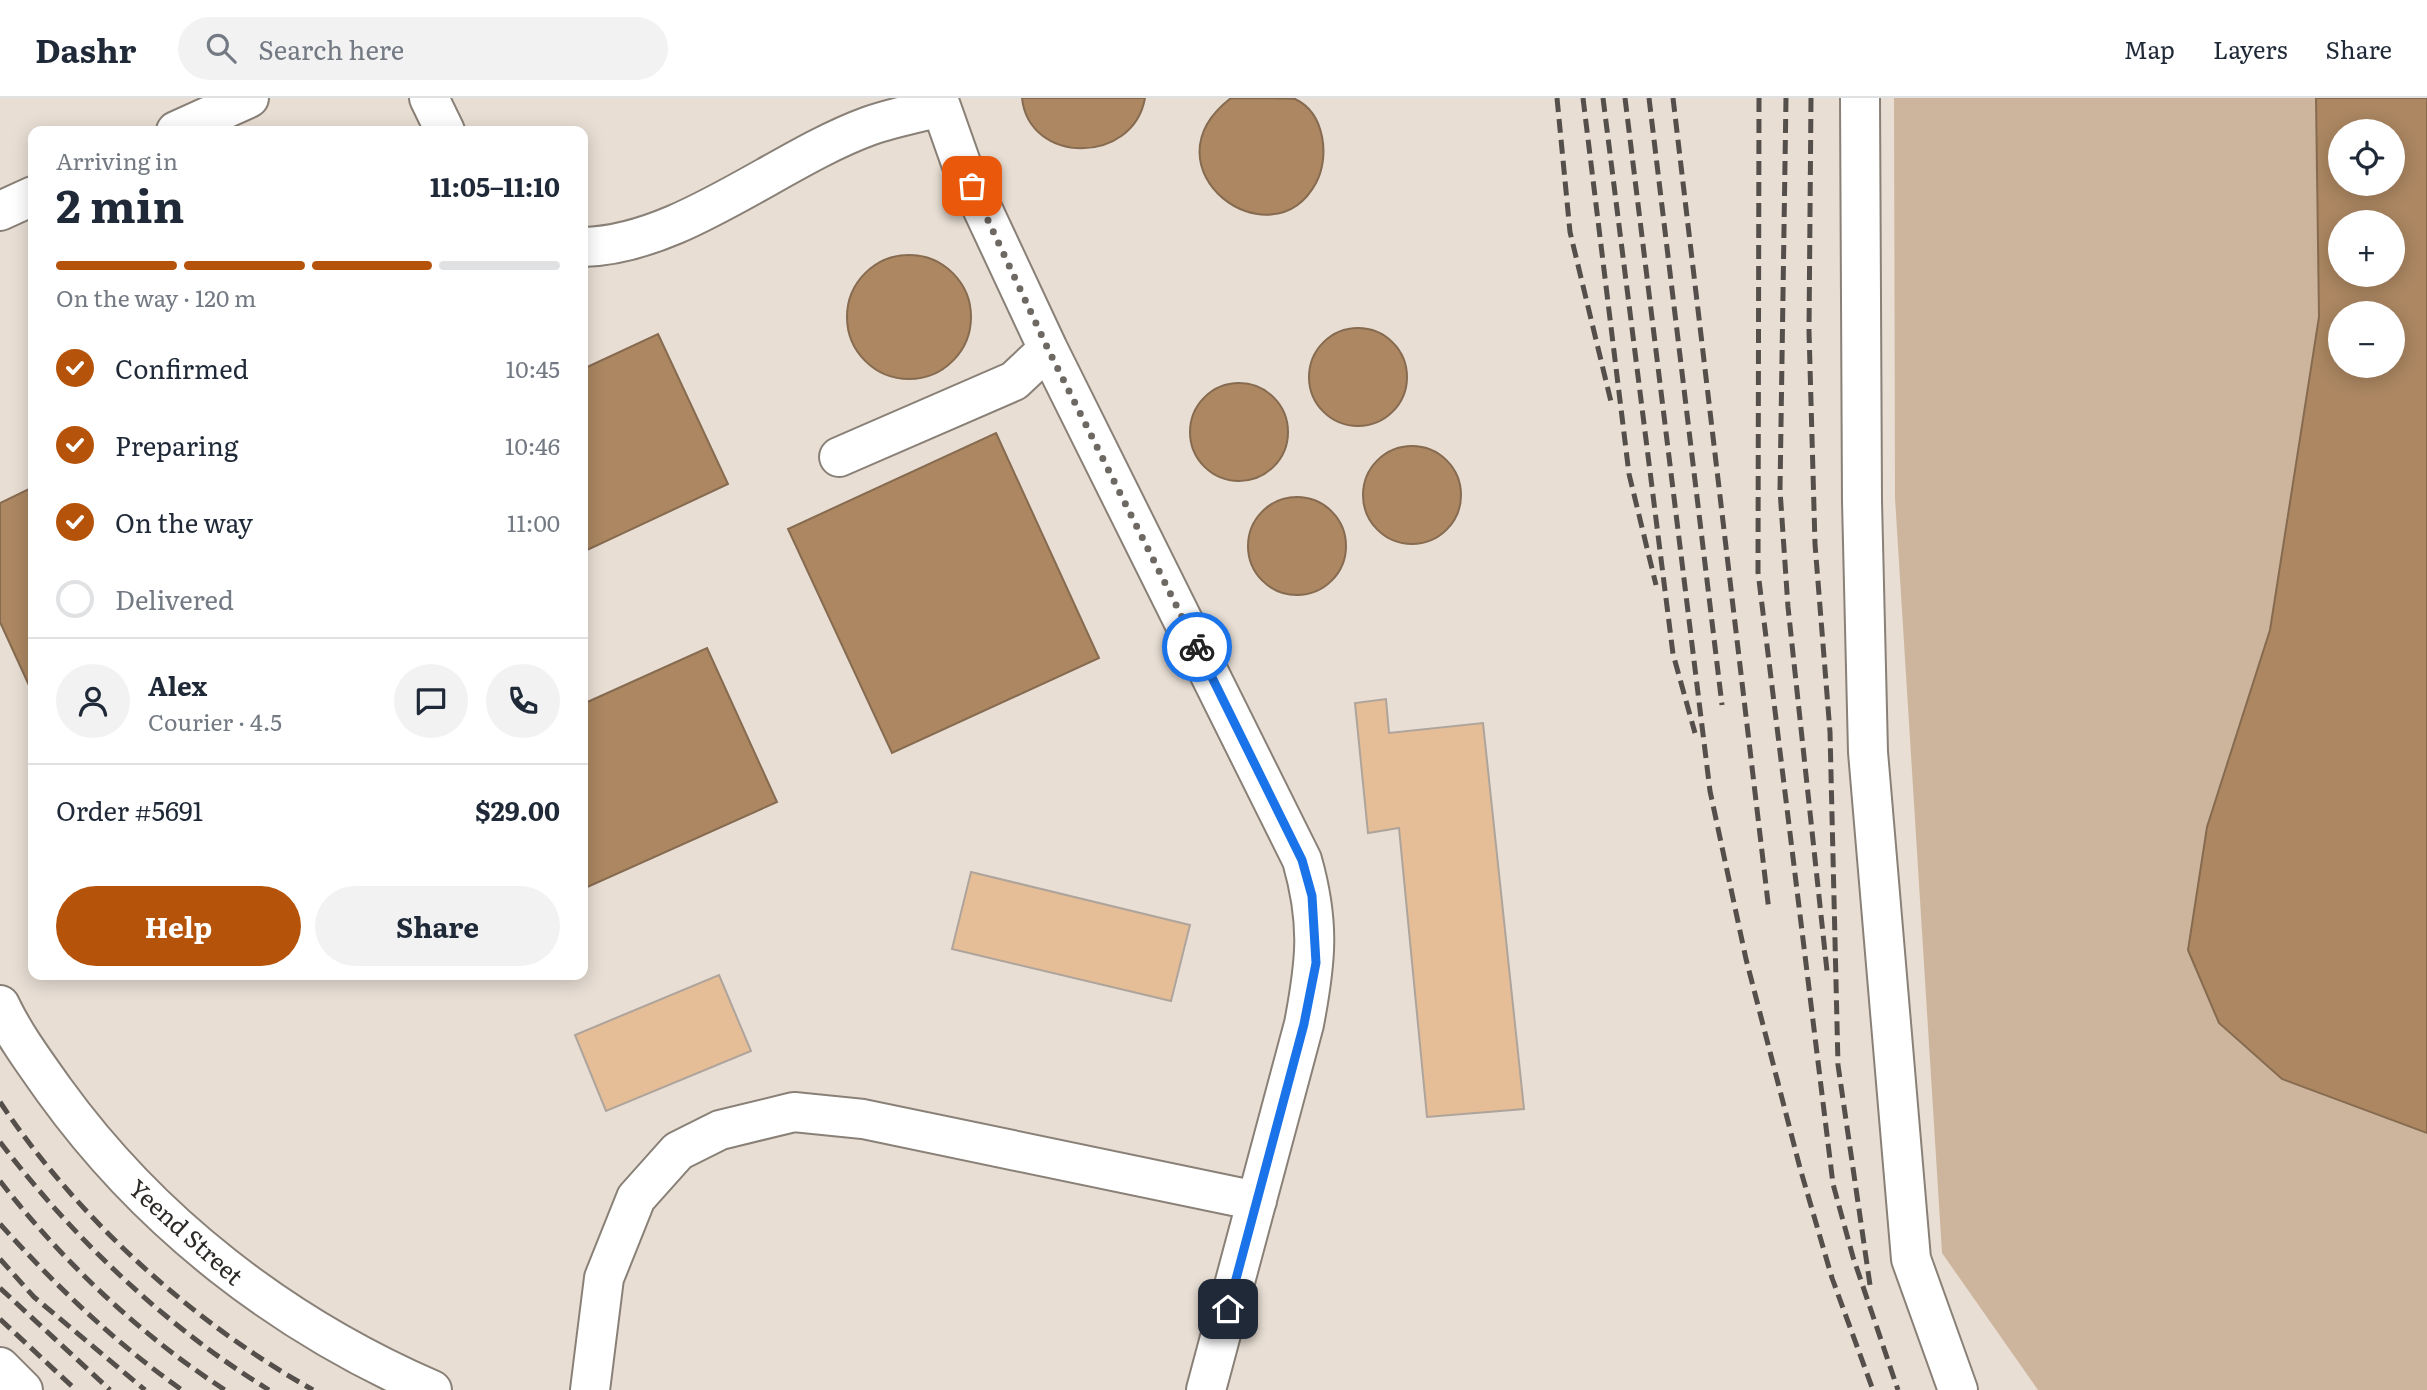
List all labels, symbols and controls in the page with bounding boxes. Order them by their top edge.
search box [178,17,668,80]
text: Dashr [35,24,136,73]
icon: search [202,29,240,67]
text: Search here [258,29,404,68]
text: Map [2124,31,2175,66]
text: Layers [2213,31,2287,66]
text: Share [2325,31,2392,66]
map controls [2328,119,2405,378]
button: locate [2328,119,2405,196]
text: Arriving in [56,143,178,177]
pin [942,156,1002,216]
text: 11:05–11:10 [430,166,560,205]
icon: bag [953,167,991,205]
text: 2 min [56,169,185,237]
button: + [2328,210,2405,287]
text: On the way · 120 m [56,280,256,314]
button: − [2328,301,2405,378]
text: Confirmed [115,348,249,387]
icon: check [56,349,94,387]
text: 10:45 [506,351,560,385]
text: Preparing [115,425,238,464]
icon: check [56,426,94,464]
text: 10:46 [505,428,560,462]
text: On the way [115,502,253,541]
icon: check [56,503,94,541]
text: 11:00 [507,505,560,539]
text: Delivered [115,579,234,618]
courier [1162,612,1232,682]
icon: bike [1178,628,1216,666]
button: person [56,664,130,738]
button: chat [394,664,468,738]
button: phone [486,664,560,738]
text: Alex [148,665,207,704]
text: Courier · 4.5 [148,704,282,738]
text: Order #5691 [56,790,203,829]
text: $29.00 [475,790,560,829]
button: Help [56,886,301,966]
button: Share [315,886,560,966]
street label: Yeend Street [122,1170,252,1292]
pin [1198,1279,1258,1339]
icon: home [1209,1290,1247,1328]

